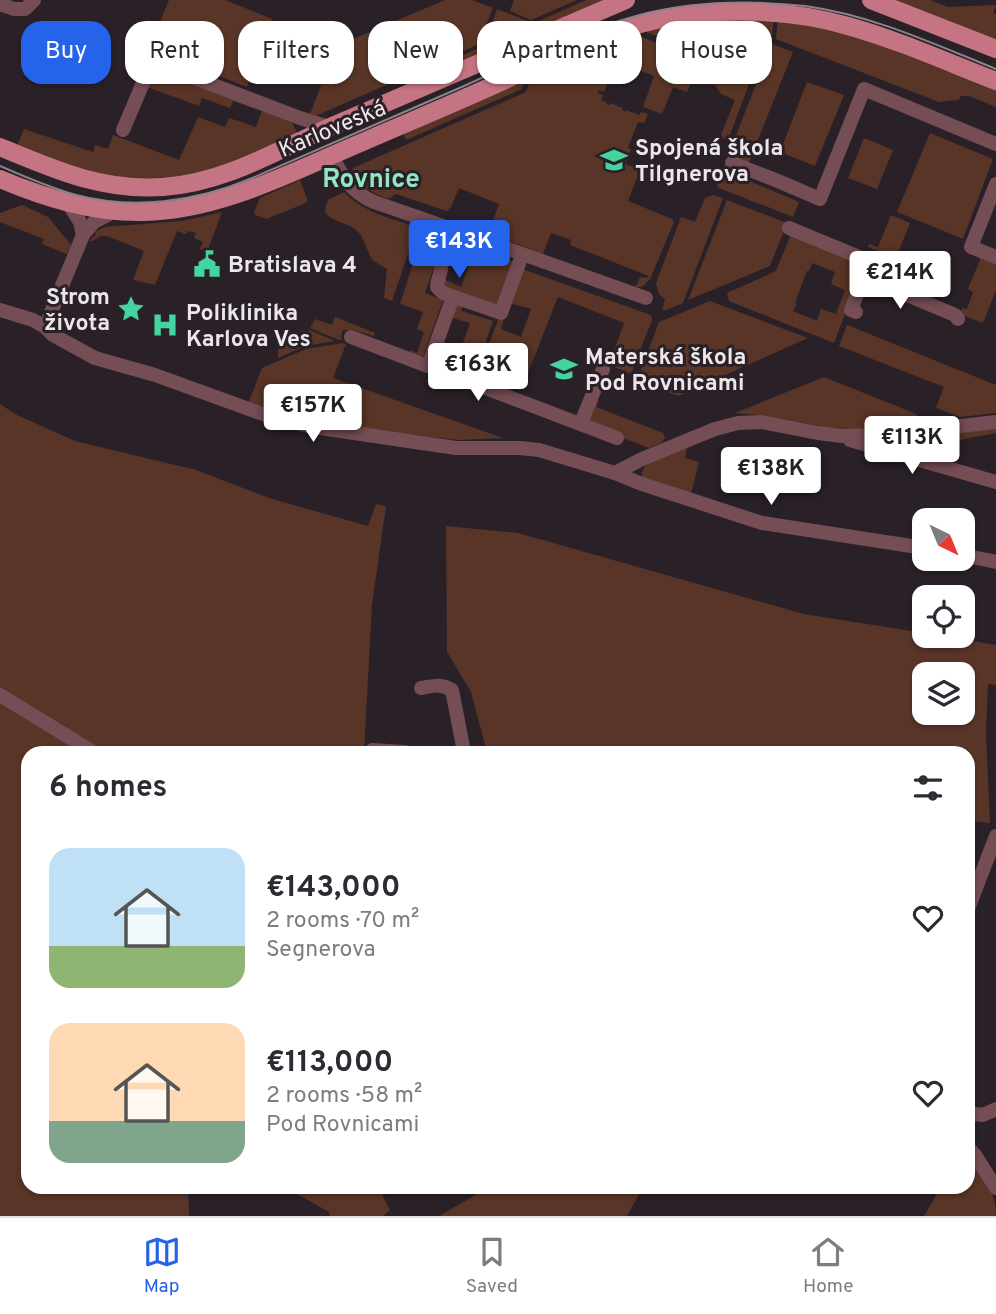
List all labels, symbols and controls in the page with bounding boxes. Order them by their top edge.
chip: Buy [21,21,111,84]
chip: Rent [125,21,224,84]
chip: Filters [238,21,354,84]
chip: New [368,21,463,84]
chip: Apartment [477,21,642,84]
chip: House [656,21,772,84]
street label: Karloveská [275,95,391,166]
place label: Spojená škola Tilgnerova [635,135,783,190]
school or university icon: Spojená škola Tilgnerova [599,145,629,175]
district label: Rovnice [322,164,420,197]
pin: €143K [410,220,508,280]
text: €143K [425,228,493,257]
public building icon: Bratislava 4 [192,249,222,279]
place label: Bratislava 4 [228,252,357,281]
pin: €214K [851,252,949,311]
text: €214K [866,259,934,288]
place label: Strom života [44,284,110,339]
place icon: Strom života [116,294,146,324]
place label: Poliklinika Karlova Ves [186,300,311,355]
hospital icon: Poliklinika Karlova Ves [150,310,180,340]
pin: €163K [429,344,527,403]
place label: Materská škola Pod Rovnicami [585,344,746,399]
text: €163K [444,351,512,380]
school or university icon: Materská škola Pod Rovnicami [549,354,579,384]
pin: €157K [264,384,362,444]
text: €157K [280,392,346,421]
pin: €113K [863,416,961,476]
text: €113K [881,424,944,453]
pin: €138K [722,448,820,507]
text: €138K [737,455,805,484]
north arrow [912,508,975,570]
map controls [912,508,975,725]
button: locate [912,585,975,648]
button: layers [912,662,975,725]
icon: filters [909,769,947,807]
text: 6 homes [49,770,167,807]
text: €143,000 [266,870,401,907]
icon: home [105,876,189,960]
icon: heart [909,899,947,937]
text: 2 rooms · 70 m² [266,907,419,936]
text: Segnerova [266,936,376,965]
text: €113,000 [266,1045,393,1082]
icon: home [105,1051,189,1135]
icon: heart [909,1074,947,1112]
text: 2 rooms · 58 m² [266,1082,422,1111]
text: Pod Rovnicami [266,1111,419,1140]
tab: Map [143,1233,181,1299]
tab: Saved [466,1233,518,1299]
tab: Home [803,1233,853,1299]

